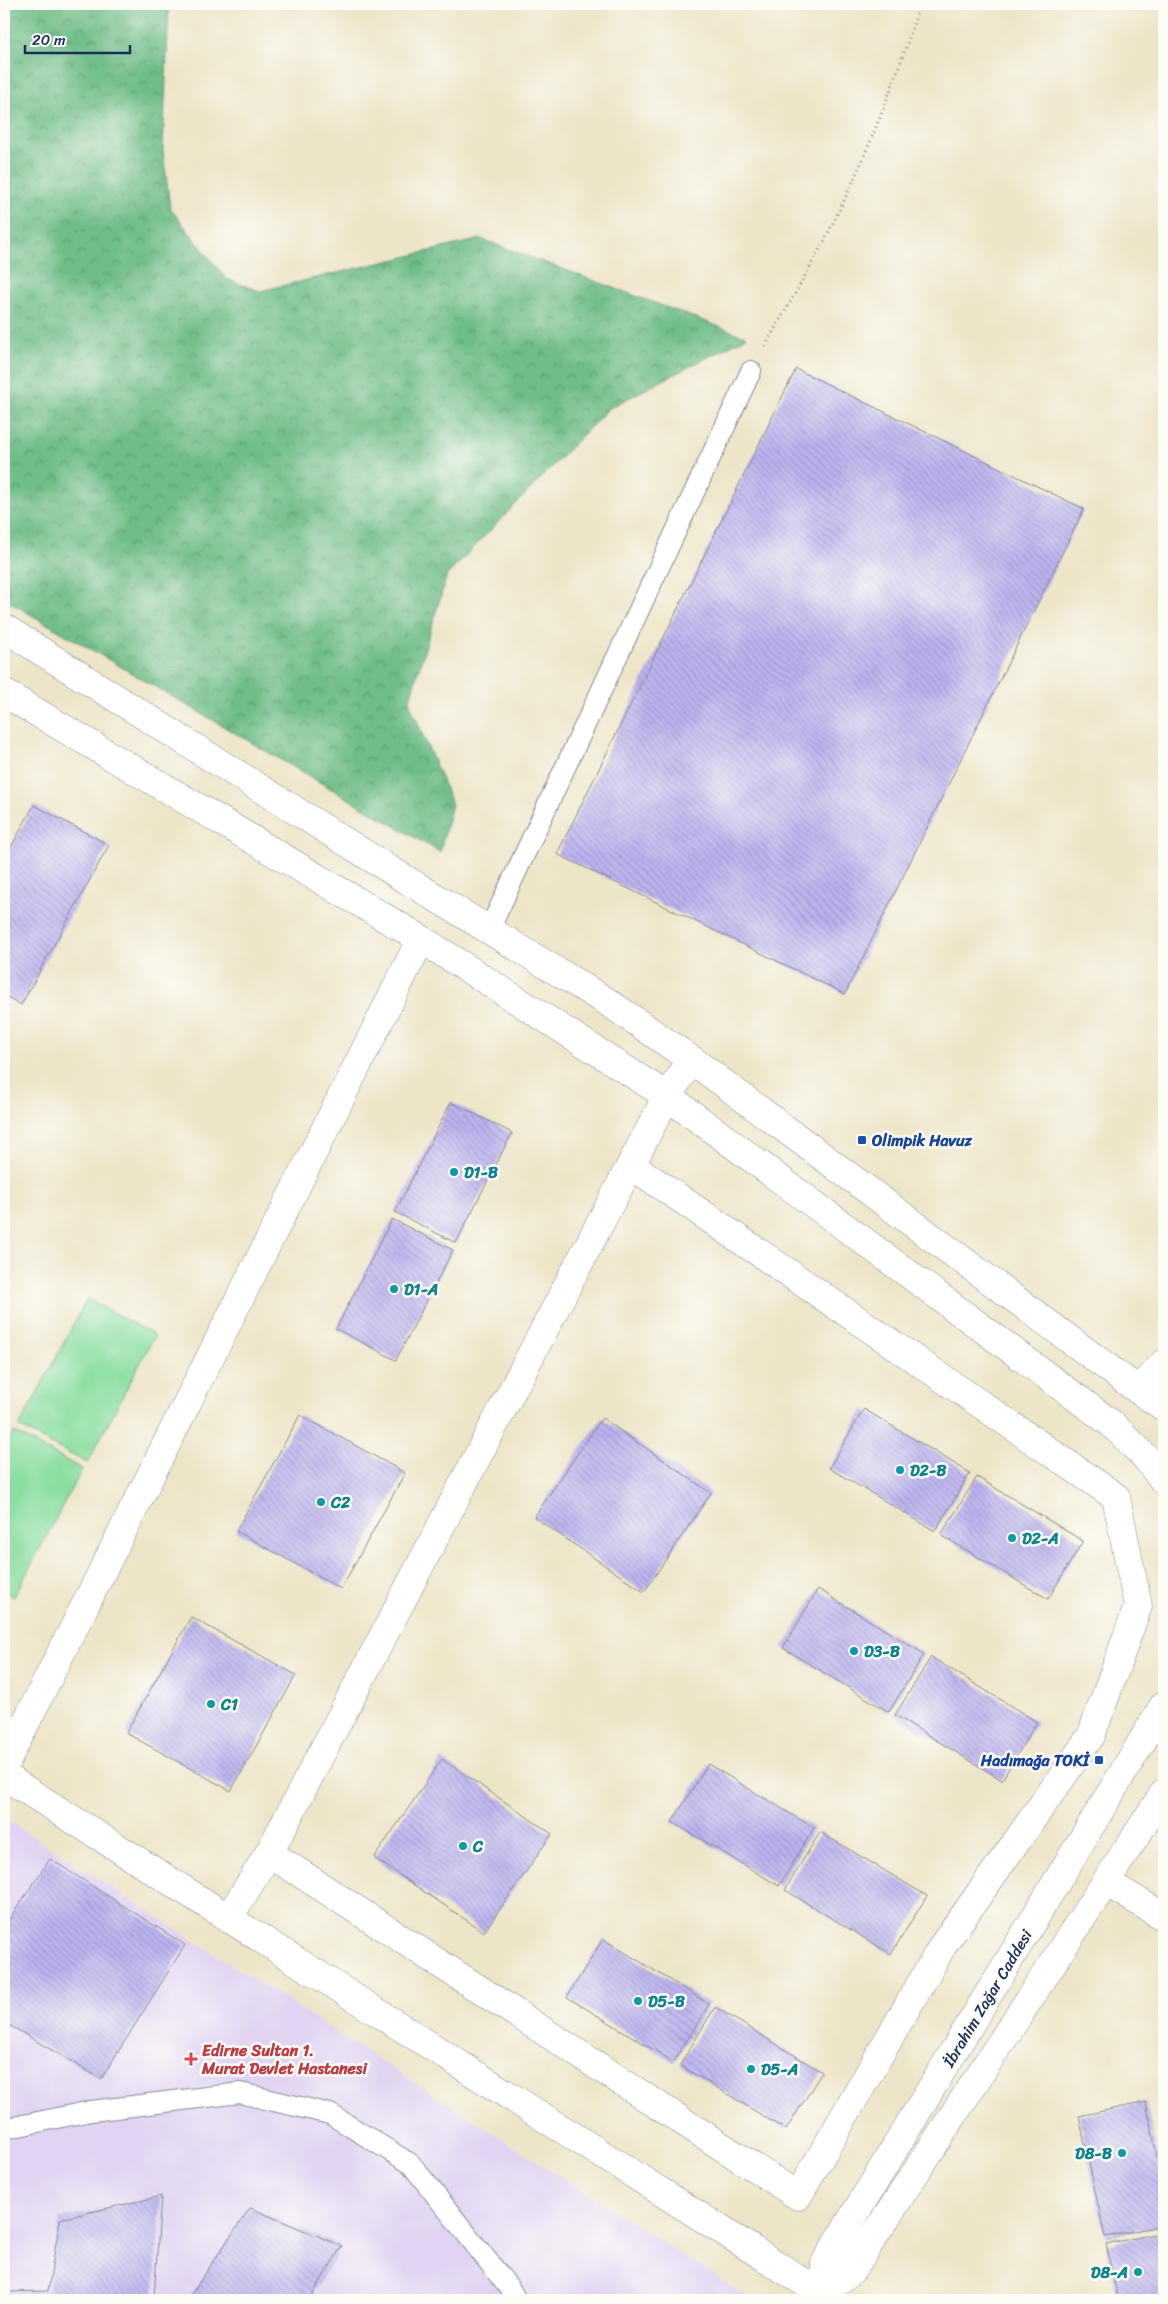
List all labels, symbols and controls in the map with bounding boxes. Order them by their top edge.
scale bar [25,22,130,54]
text: 20 m [32,27,66,53]
place label: Olimpik Havuz [871,1126,973,1155]
marker: Olimpik Havuz [856,1134,868,1146]
place label: D1-B [464,1158,499,1187]
marker: D1-B [448,1166,460,1178]
place label: D1-A [404,1275,438,1304]
marker: D1-A [388,1283,400,1295]
place label: D2-B [910,1456,947,1485]
marker: D2-B [894,1464,906,1476]
place label: C2 [330,1488,351,1517]
marker: C2 [315,1496,327,1508]
place label: D2-A [1022,1524,1059,1553]
marker: D2-A [1006,1532,1018,1544]
place label: D3-B [864,1637,901,1666]
marker: D3-B [848,1645,860,1657]
place label: C1 [220,1690,238,1719]
marker: C1 [205,1698,217,1710]
place label: Hadımağa TOKİ [980,1746,1091,1775]
marker: Hadımağa TOKİ [1093,1754,1105,1766]
place label: C [472,1832,484,1861]
marker: C [457,1840,469,1852]
street label: İbrahim Zağar Caddesi [934,1923,1041,2074]
place label: D5-B [648,1987,686,2016]
marker: D5-B [632,1995,644,2007]
place label: Edirne Sultan 1. Murat Devlet Hastanesi [201,2036,368,2083]
marker: Edirne Sultan 1. Murat Devlet Hastanesi [184,2052,198,2066]
place label: D5-A [761,2055,798,2084]
marker: D5-A [745,2063,757,2075]
place label: D8-B [1075,2139,1113,2168]
marker: D8-B [1116,2147,1128,2159]
place label: D8-A [1091,2258,1128,2287]
marker: D8-A [1132,2266,1144,2278]

